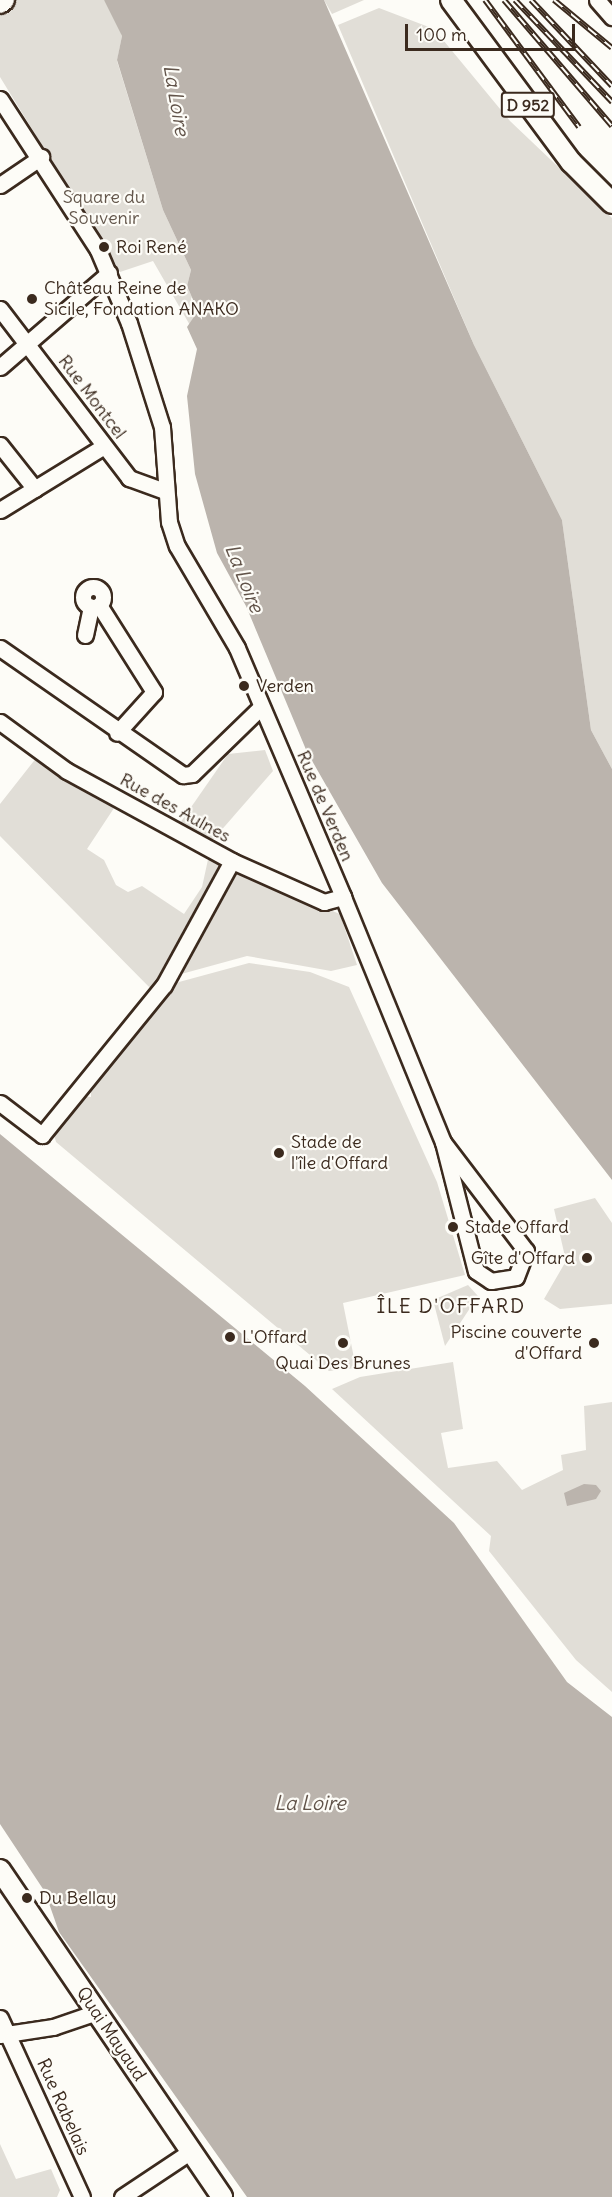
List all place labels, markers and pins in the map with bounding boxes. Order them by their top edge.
place label: Roi René [116,236,187,258]
marker: Roi René [97,240,111,254]
place label: Château Reine de Sicile, Fondation ANAKO [44,278,239,320]
marker: Château Reine de Sicile, Fondation ANAKO [25,292,39,306]
place label: Verden [256,675,314,697]
marker: Verden [237,679,251,693]
place label: Stade de l'île d'Offard [291,1132,388,1174]
marker: Stade de l'île d'Offard [272,1146,286,1160]
place label: Stade Offard [465,1216,569,1238]
marker: Stade Offard [446,1220,460,1234]
place label: Gîte d'Offard [471,1247,575,1269]
marker: Gîte d'Offard [580,1251,594,1265]
place label: Piscine couverte d'Offard [450,1322,582,1364]
place label: L'Offard [242,1326,307,1348]
marker: L'Offard [223,1330,237,1344]
marker: Quai Des Brunes [336,1336,350,1350]
marker: Piscine couverte d'Offard [587,1336,601,1350]
place label: Quai Des Brunes [275,1352,411,1374]
place label: Du Bellay [39,1887,117,1909]
marker: Du Bellay [20,1891,34,1905]

